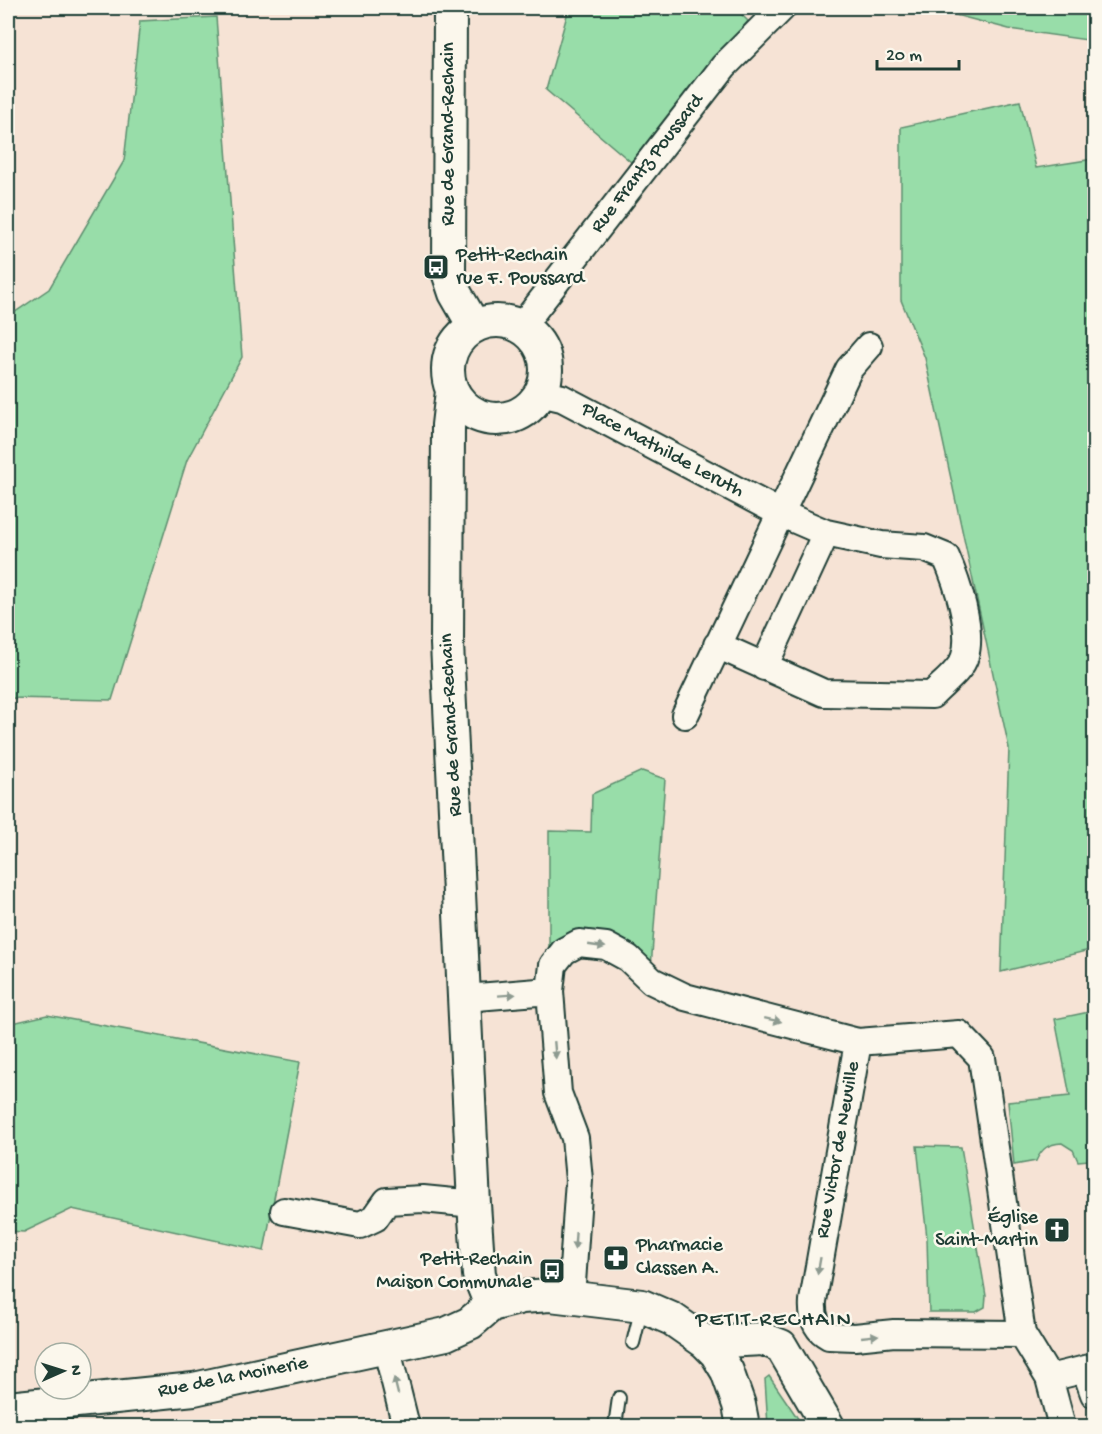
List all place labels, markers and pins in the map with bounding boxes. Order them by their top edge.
place label: Petit-Rechain rue F. Poussard [455,245,586,291]
bus stop icon: Petit-Rechain rue F. Poussard [421,252,451,282]
place label: Église Saint-Martin [935,1206,1039,1253]
church icon: Église Saint-Martin [1042,1215,1072,1245]
place label: Pharmacie Classen A. [635,1235,723,1281]
pharmacy icon: Pharmacie Classen A. [601,1243,631,1273]
place label: Petit-Rechain Maison Communale [376,1249,533,1295]
bus stop icon: Petit-Rechain Maison Communale [537,1256,567,1286]

